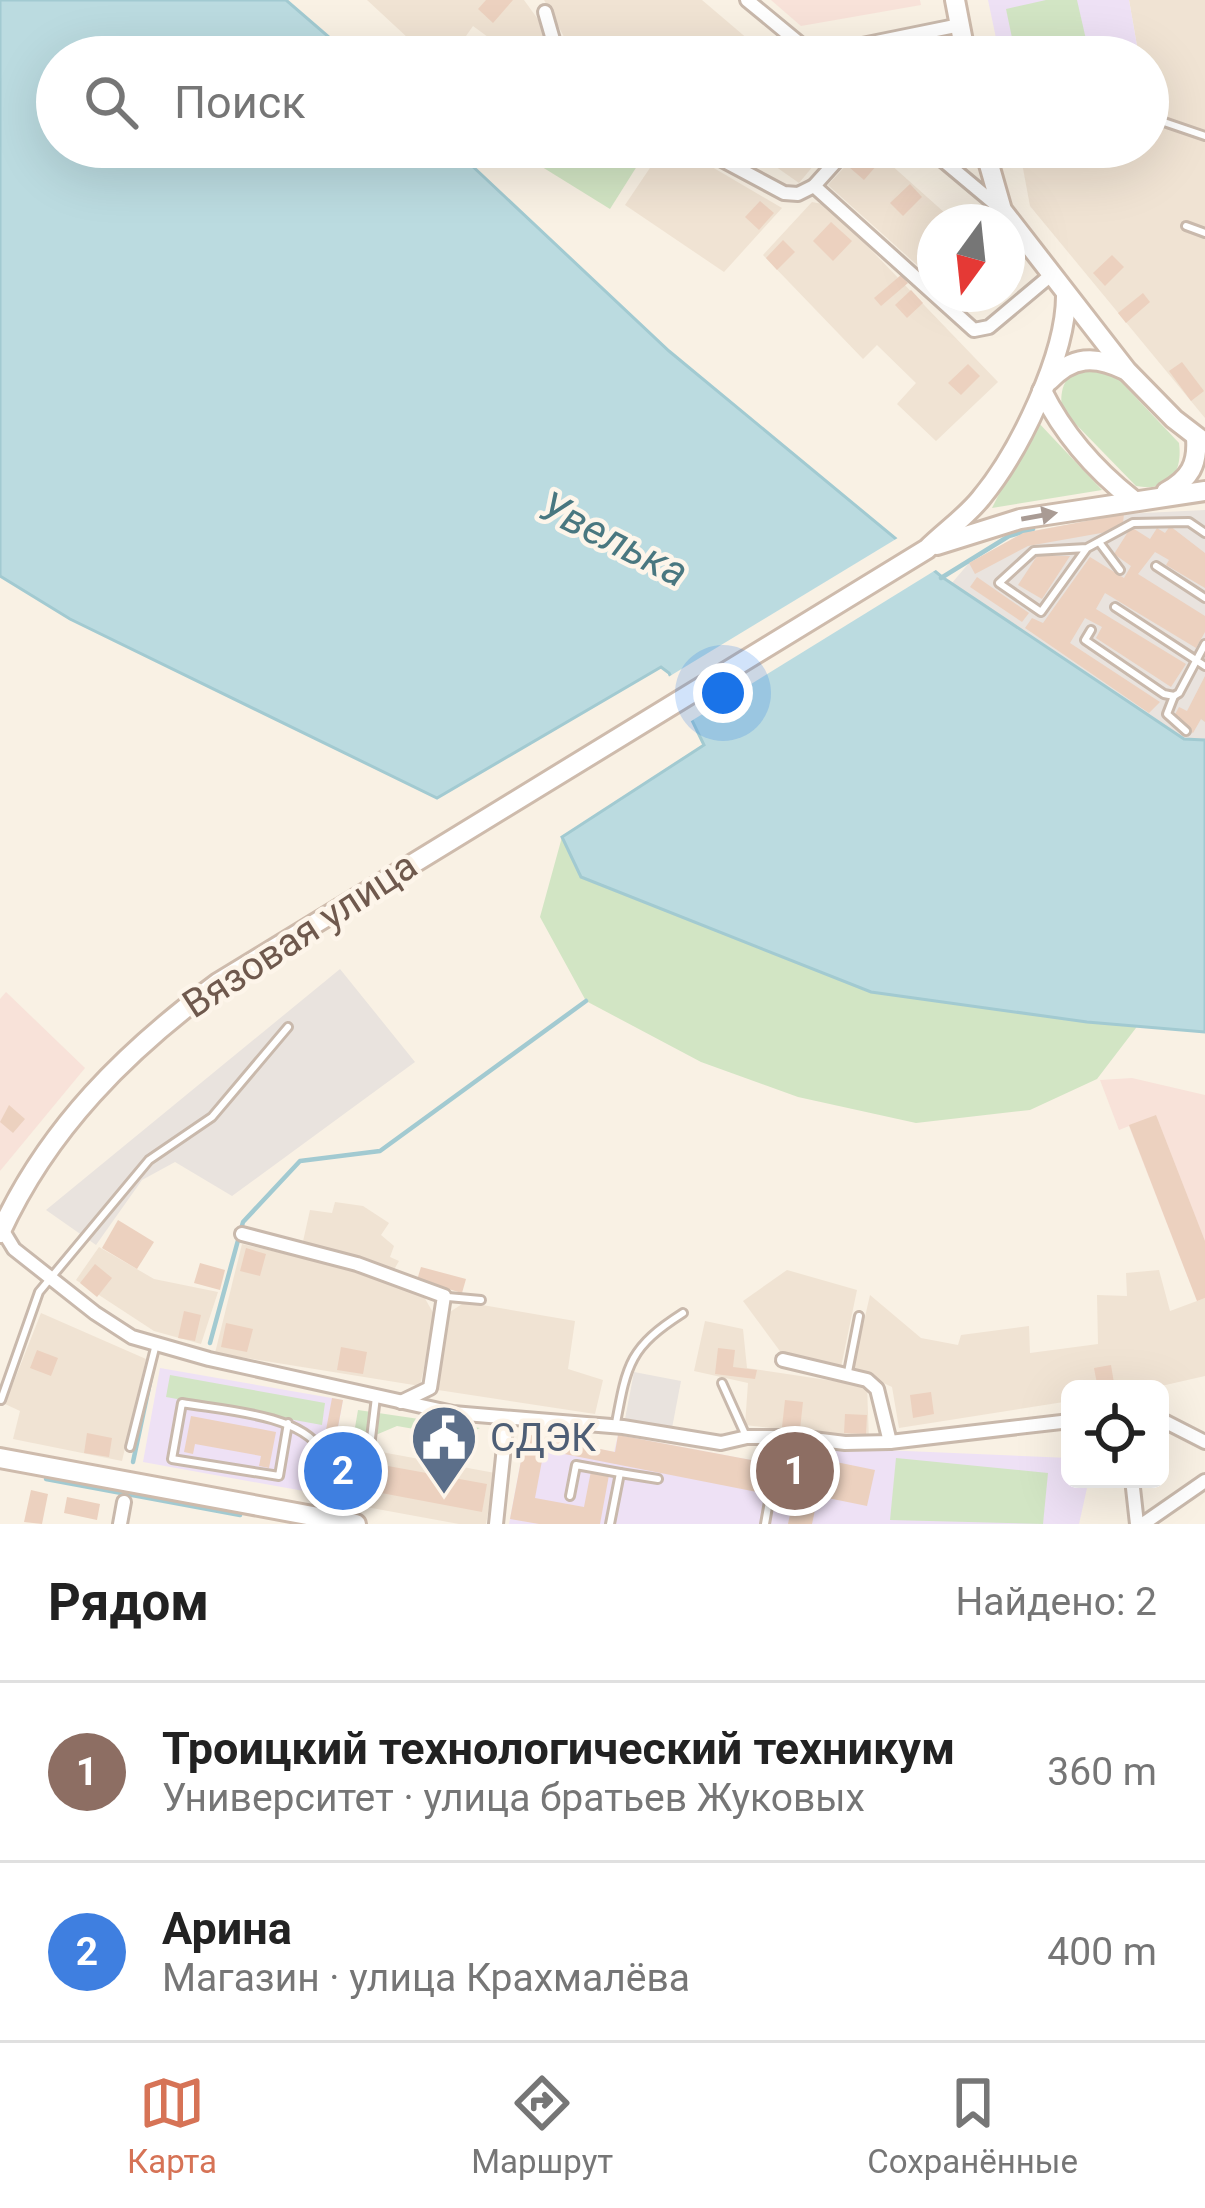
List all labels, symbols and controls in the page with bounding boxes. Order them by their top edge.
search box [36,36,1169,168]
icon: search [78,69,144,135]
text: Поиск [174,76,306,129]
north arrow [917,204,1025,312]
water label: Увелька [532,481,696,597]
one-way arrow [1020,506,1058,525]
your location [693,663,753,723]
street label: Вязовая улица [175,842,425,1028]
map controls [1061,1380,1169,1488]
button: locate [1061,1380,1169,1488]
public building icon: СДЭК [409,1403,479,1497]
place label: СДЭК [490,1415,596,1461]
pin: 2 [304,1426,382,1516]
pin: 1 [756,1426,834,1516]
text: Рядом [48,1573,209,1632]
text: Найдено: 2 [955,1579,1157,1625]
text: Троицкий технологический техникум [162,1722,955,1775]
text: 1 [76,1749,98,1795]
text: 360 m [1047,1749,1157,1795]
text: Университет · улица братьев Жуковых [162,1775,865,1821]
text: Арина [162,1902,292,1955]
text: 2 [76,1929,98,1975]
text: 400 m [1047,1929,1157,1975]
text: Магазин · улица Крахмалёва [162,1955,690,2001]
tab: Карта [127,2070,217,2181]
tab: Маршрут [471,2070,613,2181]
tab: Сохранённые [867,2070,1078,2181]

